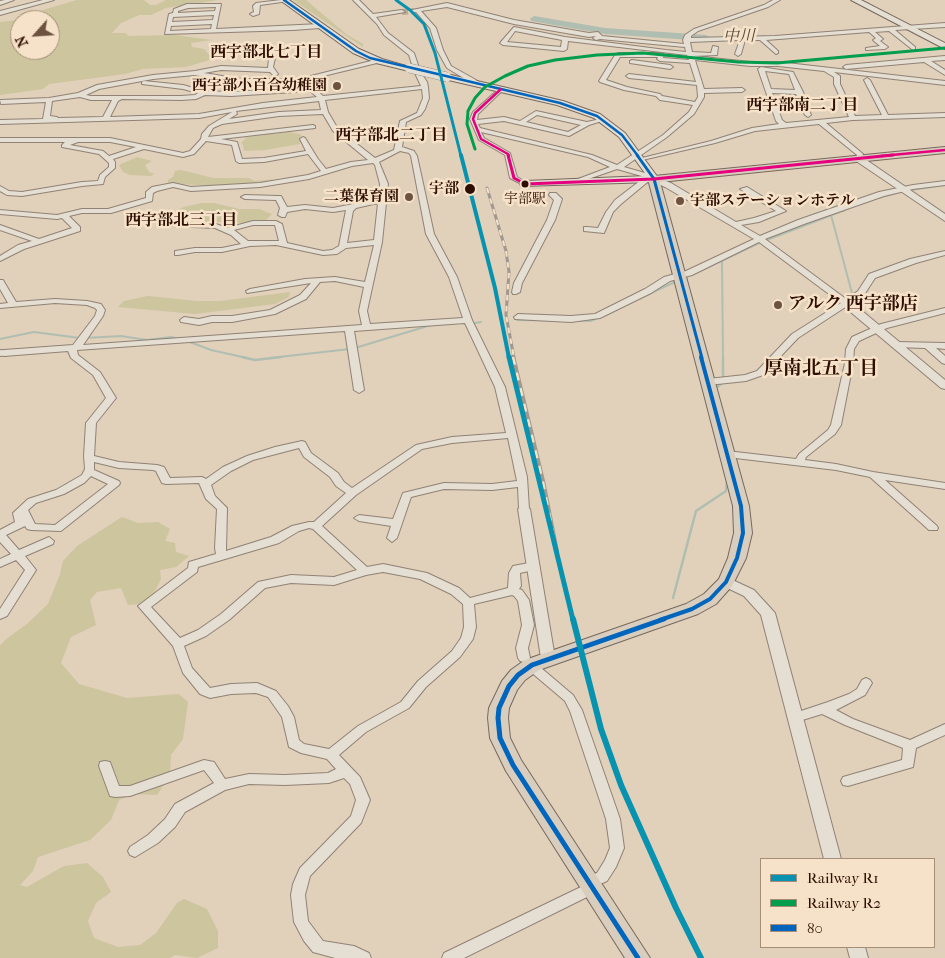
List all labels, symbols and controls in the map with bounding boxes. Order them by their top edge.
north arrow [10,10,60,60]
water label: 中川 [723,27,755,47]
text: N [12,33,32,50]
district label: 西宇部北七丁目 [210,43,322,63]
place label: 西宇部小百合幼稚園 [192,77,327,95]
marker: 西宇部小百合幼稚園 [331,80,343,92]
district label: 西宇部南二丁目 [746,96,858,116]
district label: 西宇部北二丁目 [335,126,447,146]
marker: 宇部駅 [520,179,530,189]
place label: 宇部 [429,180,459,198]
marker: 宇部 [463,182,477,196]
place label: 二葉保育園 [324,188,399,206]
marker: 二葉保育園 [403,191,415,203]
place label: 宇部駅 [504,192,546,208]
place label: 宇部ステーションホテル [690,192,855,210]
marker: 宇部ステーションホテル [674,195,686,207]
district label: 西宇部北三丁目 [125,211,237,231]
place label: アルク 西宇部店 [788,294,918,316]
marker: アルク 西宇部店 [772,299,784,311]
district label: 厚南北五丁目 [764,358,878,380]
legend [760,858,935,948]
text: Railway R1 [807,869,879,887]
text: Railway R2 [807,894,881,912]
text: 80 [807,919,823,937]

